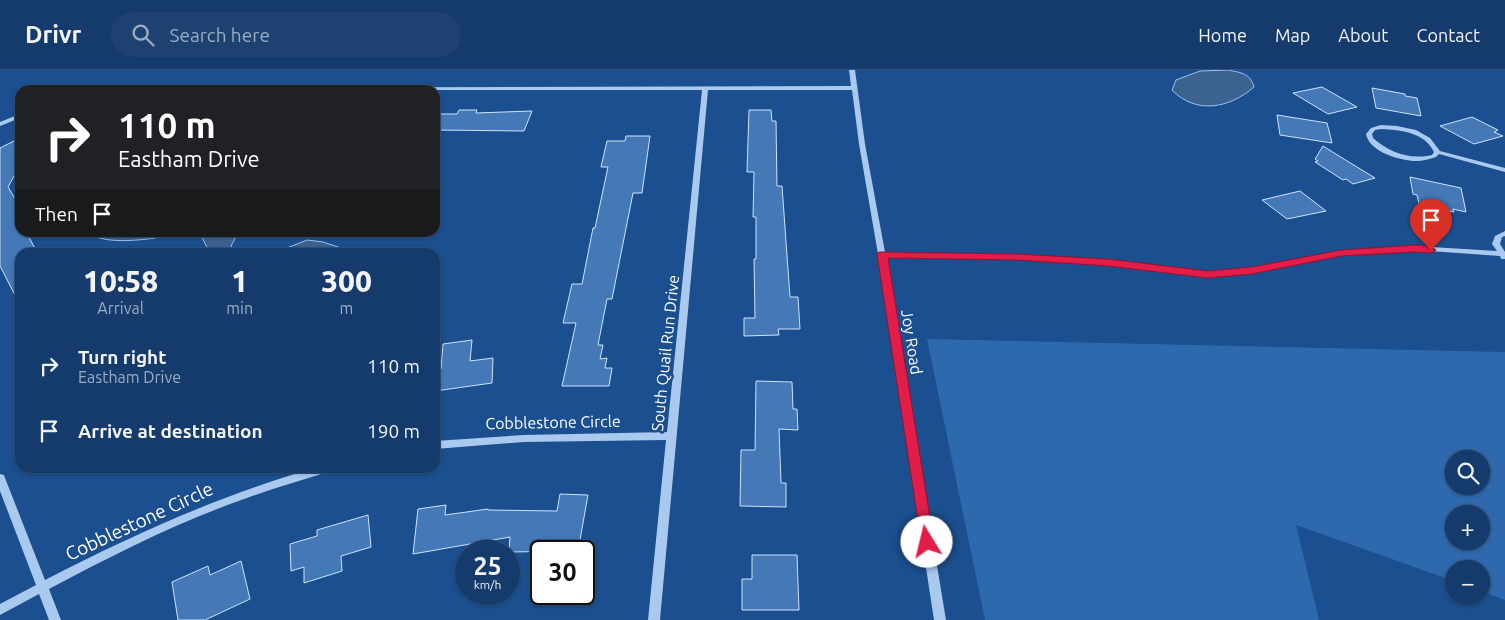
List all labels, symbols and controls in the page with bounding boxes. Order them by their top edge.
search box [111,12,461,57]
text: Drivr [25,21,81,48]
icon: search [129,21,157,49]
text: Search here [169,24,270,46]
text: Home [1198,25,1247,45]
text: Map [1275,25,1310,45]
text: About [1338,25,1388,45]
text: Contact [1416,25,1480,45]
icon: right [35,105,100,170]
text: 110 m [118,105,216,145]
text: Eastham Drive [118,146,260,171]
pin [1410,199,1452,250]
icon: arrive [88,200,116,228]
text: Then [35,203,78,225]
icon: arrive [1417,206,1445,234]
text: 10:58 [83,264,158,298]
text: 1 [231,264,248,298]
text: 300 [321,264,372,298]
street label: South Quail Run Drive [648,274,682,432]
text: Arrival [97,299,144,317]
text: min [226,299,253,317]
text: m [340,299,353,317]
street label: Joy Road [898,308,926,376]
text: Turn right [78,346,166,368]
icon: right [35,352,63,380]
text: 110 m [367,355,420,377]
text: Eastham Drive [78,368,181,386]
street label: Cobblestone Circle [485,412,621,432]
icon: arrive [35,417,63,445]
text: Arrive at destination [78,420,263,442]
text: 190 m [367,420,420,442]
map controls [1445,450,1490,605]
button: search [1445,450,1490,495]
street label: Cobblestone Circle [62,477,216,565]
button: + [1445,505,1490,550]
position arrow [900,515,952,567]
speed limit sign: 30 [530,540,595,605]
text: 25 [473,552,502,580]
button: − [1445,560,1490,605]
text: km/h [474,578,501,591]

